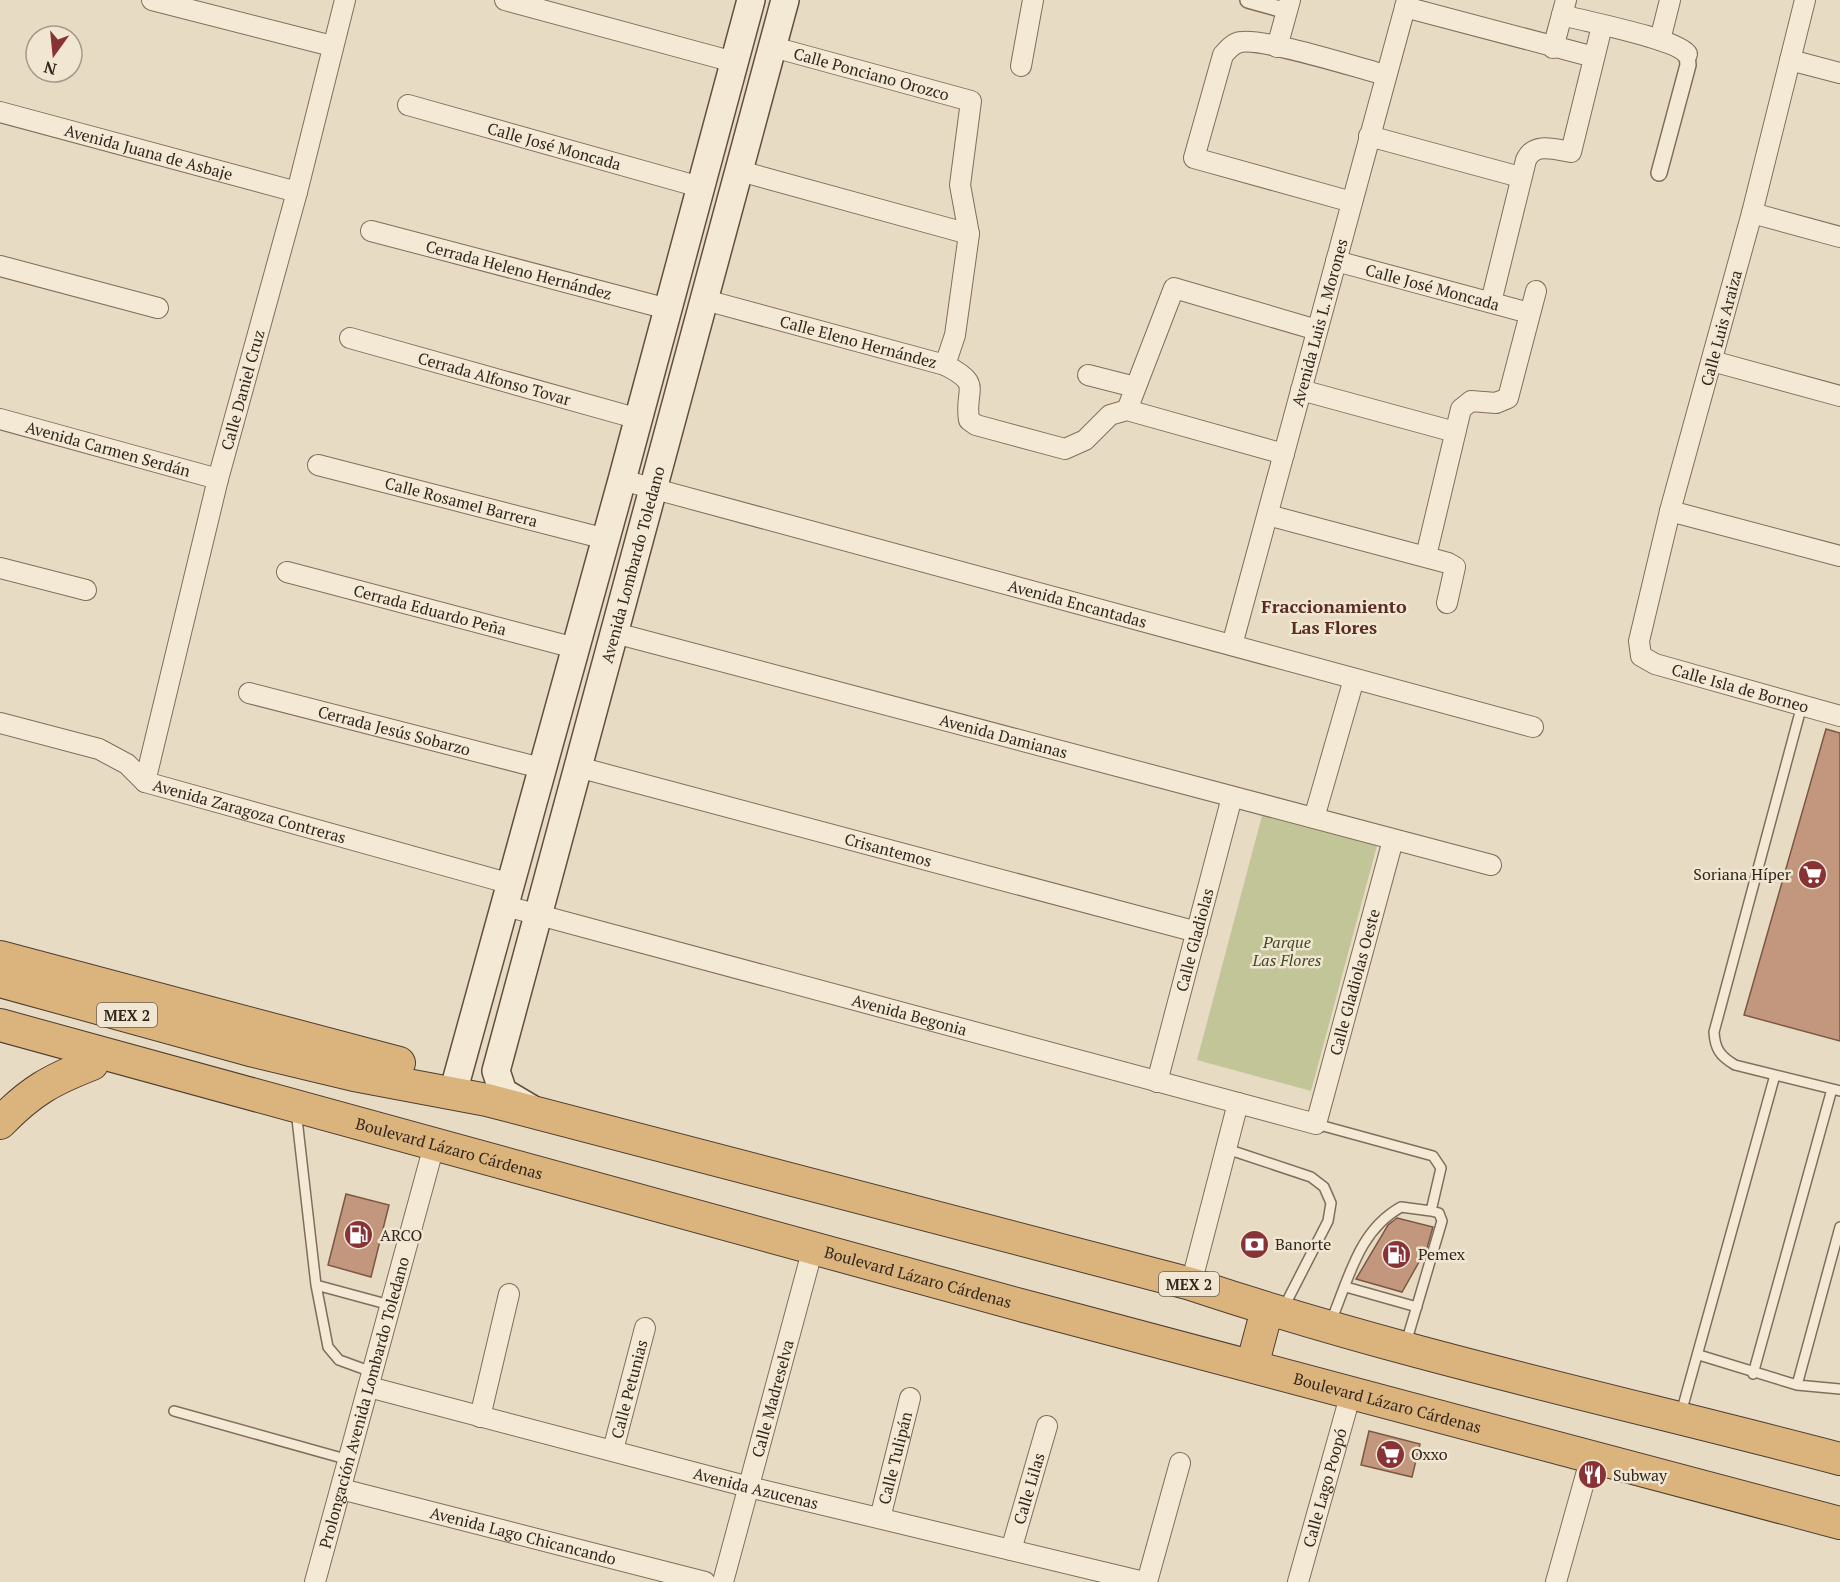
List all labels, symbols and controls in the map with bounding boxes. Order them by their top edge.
north arrow [24,24,84,84]
street label: Calle Ponciano Orozco [791,42,952,106]
text: N [41,56,59,81]
street label: Calle José Moncada [485,117,624,175]
street label: Avenida Juana de Asbaje [62,119,235,185]
street label: Cerrada Heleno Hernández [423,235,614,305]
street label: Avenida Luis L. Morones [1286,236,1353,409]
street label: Calle José Moncada [1363,258,1502,316]
street label: Calle Luis Araiza [1695,268,1747,388]
street label: Calle Eleno Hernández [777,310,940,373]
street label: Calle Daniel Cruz [215,327,270,453]
street label: Cerrada Alfonso Tovar [415,347,574,411]
street label: Avenida Carmen Serdán [23,416,193,482]
street label: Avenida Lombardo Toledano [596,464,670,665]
street label: Calle Rosamel Barrera [383,472,540,532]
street label: Avenida Encantadas [1006,574,1149,633]
street label: Cerrada Eduardo Peña [351,579,509,640]
district label: Fraccionamiento Las Flores [1261,594,1407,639]
street label: Calle Isla de Borneo [1669,658,1811,718]
street label: Cerrada Jesús Sobarzo [316,700,473,760]
street label: Avenida Damianas [937,708,1070,763]
street label: Avenida Zaragoza Contreras [150,774,349,848]
street label: Crisantemos [842,828,934,872]
supermarket icon: Soriana Híper [1796,858,1828,890]
place label: Soriana Híper [1693,863,1792,885]
street label: Calle Gladiolas [1170,886,1219,994]
street label: Calle Gladiolas Oeste [1324,906,1385,1058]
park label: Parque Las Flores [1252,931,1322,971]
street label: Avenida Begonia [849,989,970,1041]
road number: MEX 2 [97,1003,157,1027]
street label: Boulevard Lázaro Cárdenas [353,1112,546,1185]
fuel station icon: ARCO [343,1219,375,1251]
place label: ARCO [380,1224,422,1246]
bank icon: Banorte [1238,1228,1270,1260]
place label: Banorte [1275,1233,1331,1255]
fuel station icon: Pemex [1381,1238,1413,1270]
street label: Boulevard Lázaro Cárdenas [822,1241,1014,1313]
place label: Pemex [1418,1243,1466,1265]
street label: Prolongación Avenida Lombardo Toledano [314,1254,414,1551]
road number: MEX 2 [1159,1272,1219,1296]
street label: Calle Petunias [605,1337,653,1441]
street label: Calle Madreselva [746,1337,799,1460]
street label: Boulevard Lázaro Cárdenas [1291,1367,1484,1438]
street label: Calle Tulipán [873,1409,917,1507]
street label: Calle Lago Poopó [1297,1425,1352,1550]
supermarket icon: Oxxo [1374,1438,1406,1470]
place label: Oxxo [1411,1443,1448,1465]
street label: Calle Lilas [1008,1450,1050,1527]
restaurant icon: Subway [1576,1459,1608,1491]
street label: Avenida Azucenas [691,1462,821,1514]
place label: Subway [1613,1464,1668,1486]
street label: Avenida Lago Chicancando [428,1501,619,1570]

